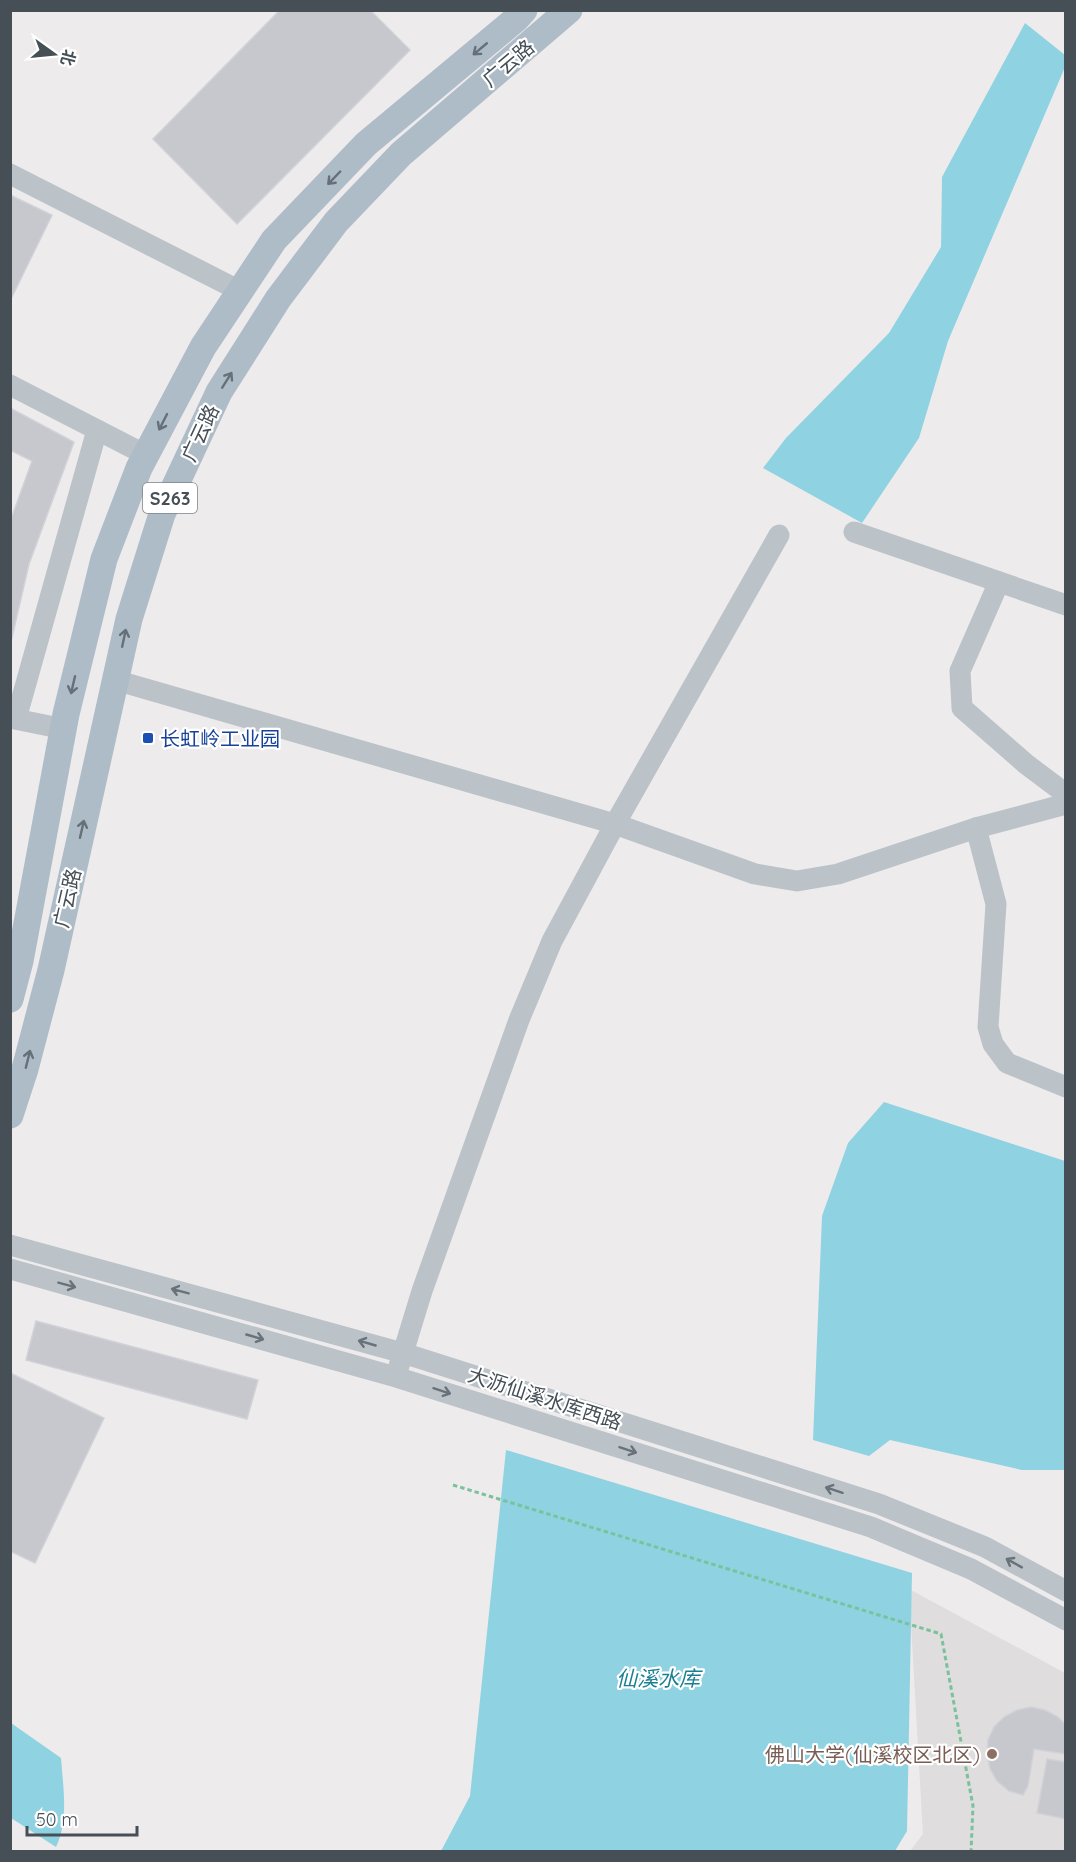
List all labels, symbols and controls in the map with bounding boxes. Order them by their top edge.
north arrow [24,24,84,84]
street label: 广云路 [477,34,539,92]
one-way arrow [473,42,488,56]
text: 北 [57,48,80,68]
one-way arrow [327,170,341,185]
one-way arrow [221,372,233,389]
street label: 广云路 [176,401,224,465]
one-way arrow [157,413,168,431]
road number: S263 [143,483,197,513]
one-way arrow [119,629,131,648]
one-way arrow [67,675,79,694]
place label: 长虹岭工业园 [160,726,280,751]
marker: 长虹岭工业园 [141,731,155,745]
one-way arrow [77,819,89,838]
street label: 广云路 [48,866,86,930]
one-way arrow [23,1050,34,1069]
one-way arrow [57,1280,76,1291]
one-way arrow [171,1285,190,1296]
one-way arrow [245,1332,264,1343]
one-way arrow [358,1337,377,1348]
street label: 大沥仙溪水库西路 [465,1361,625,1435]
one-way arrow [432,1387,451,1398]
one-way arrow [618,1445,637,1456]
one-way arrow [825,1484,844,1495]
one-way arrow [1006,1557,1023,1569]
water label: 仙溪水库 [616,1665,703,1691]
place label: 佛山大学(仙溪校区北区) [765,1742,980,1767]
marker: 佛山大学(仙溪校区北区) [985,1747,999,1761]
scale bar [27,1799,136,1837]
text: 50 m [36,1808,78,1831]

